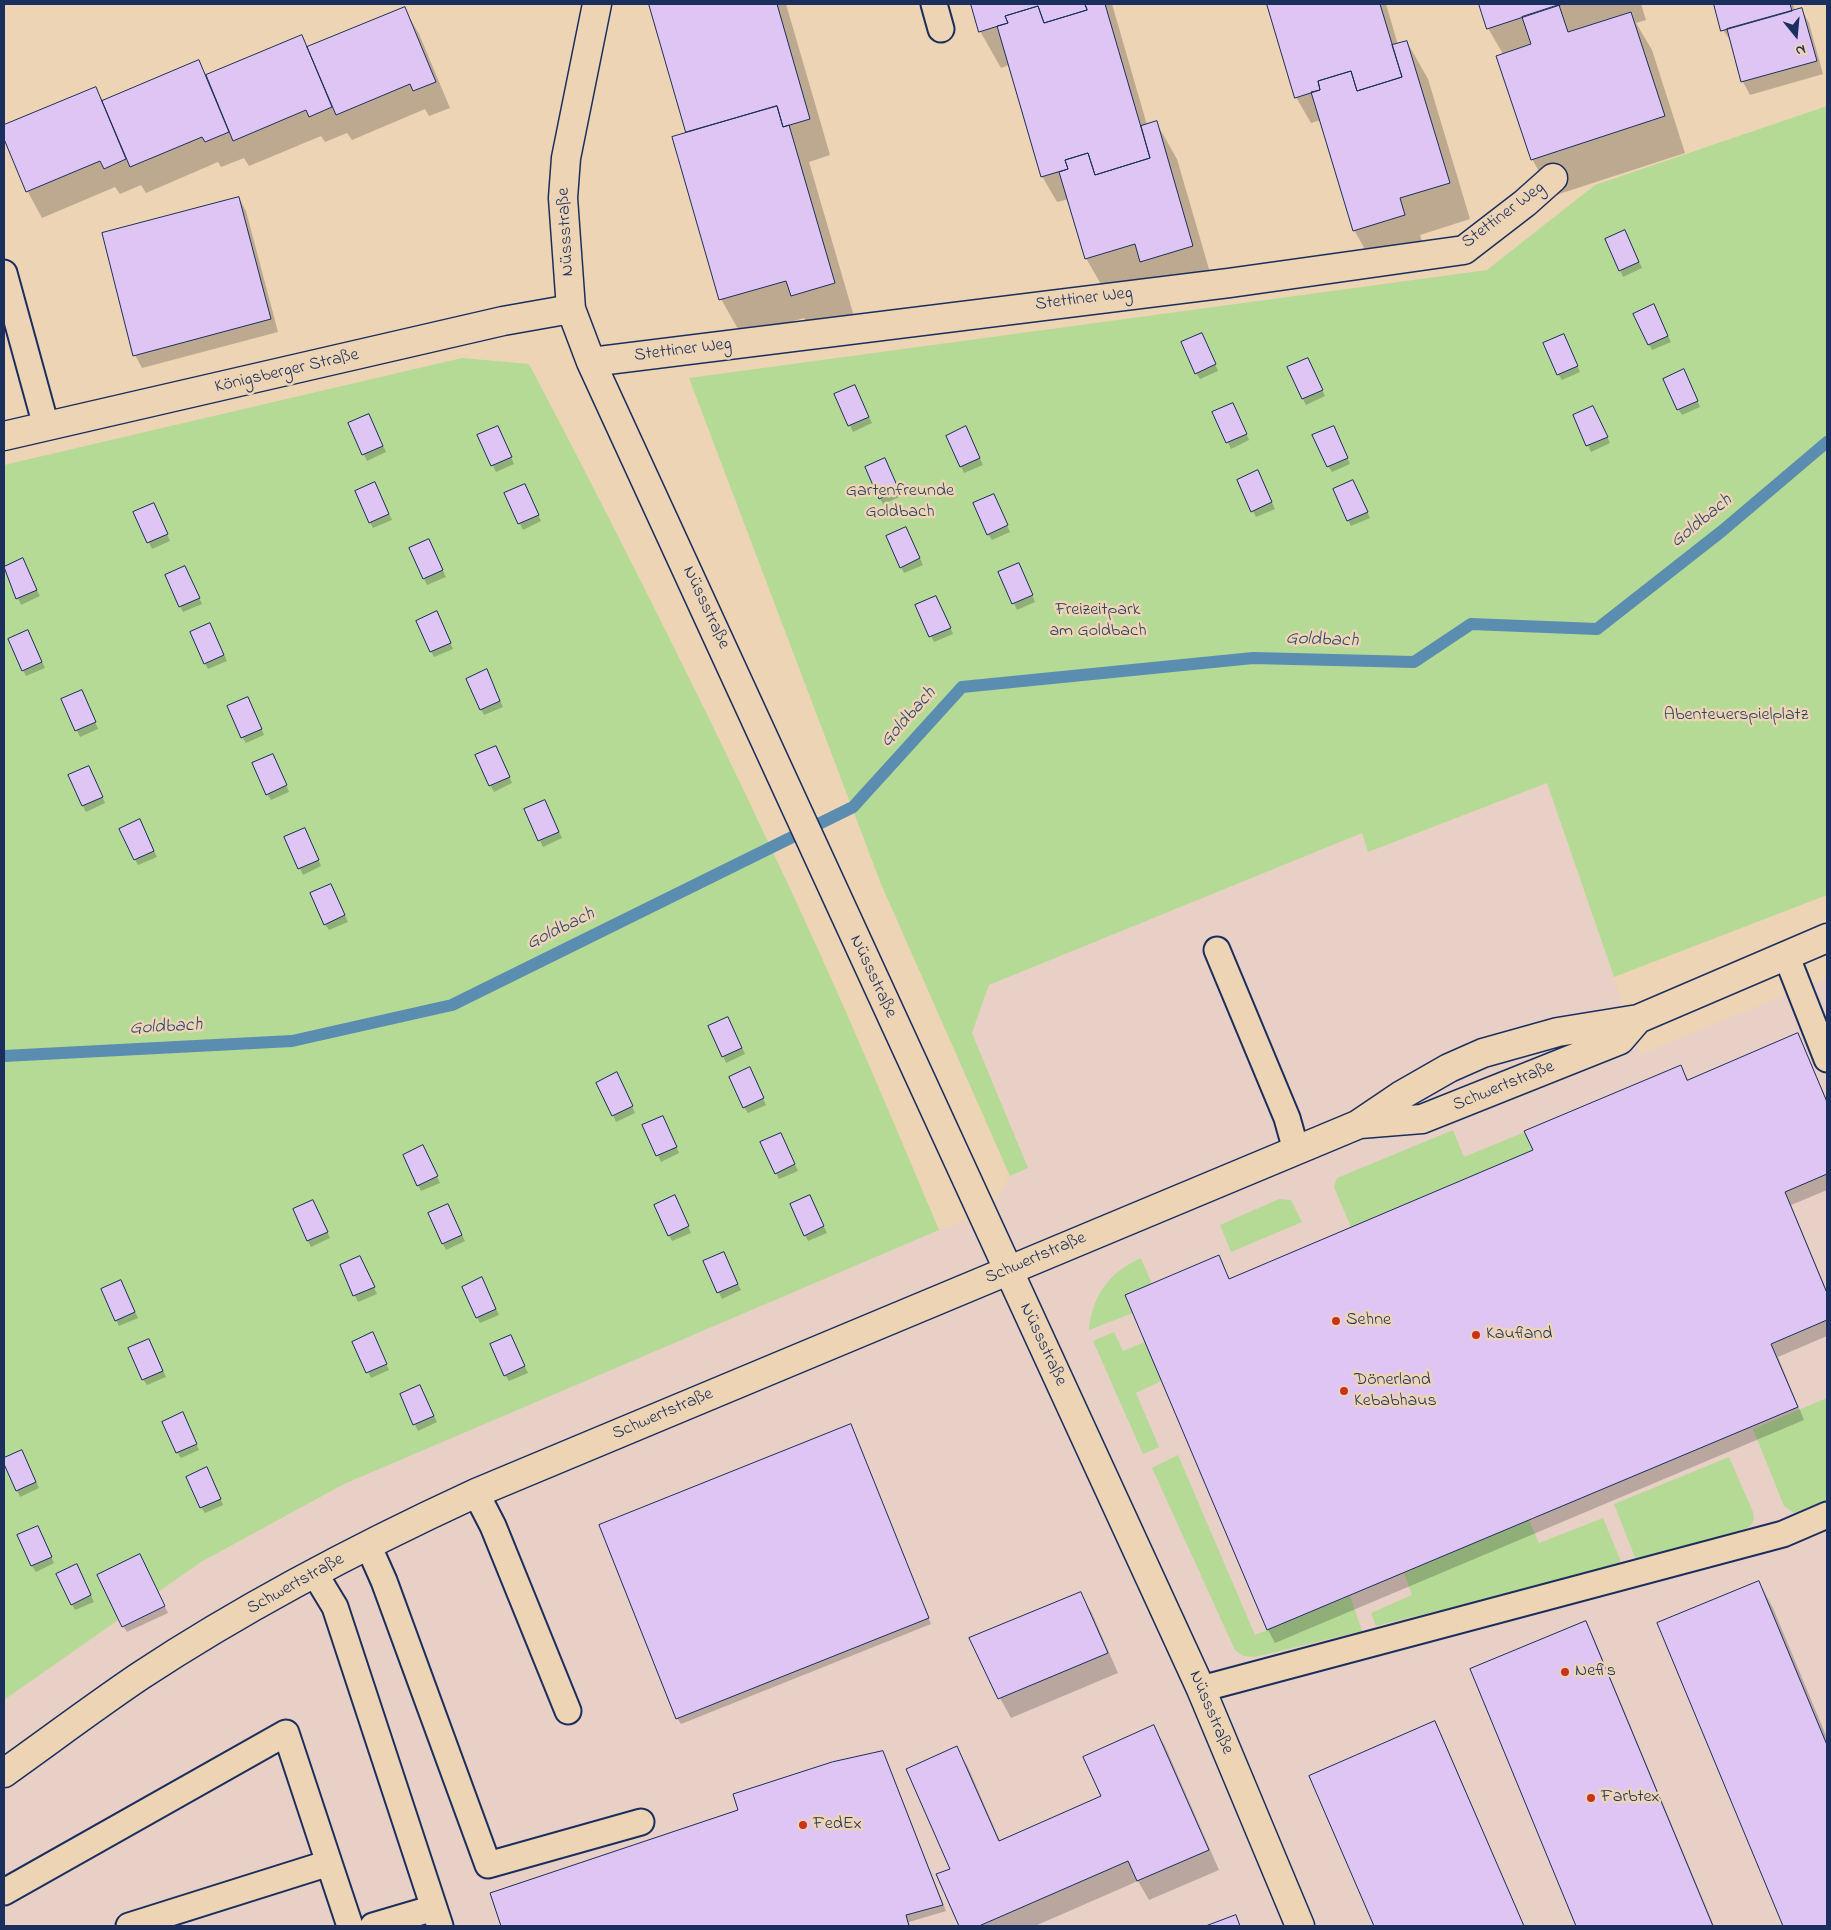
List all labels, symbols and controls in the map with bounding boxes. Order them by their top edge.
north arrow [1771,10,1821,60]
text: N [1793,38,1808,61]
street label: Stettiner Weg [1458,178,1550,254]
street label: Nüssstraße [554,187,580,277]
street label: Stettiner Weg [1034,283,1134,317]
street label: Stettiner Weg [633,334,733,368]
street label: Königsberger Straße [213,345,361,399]
park label: Gartenfreunde Goldbach [846,481,954,524]
water label: Goldbach [1667,490,1737,554]
street label: Nüssstraße [676,563,734,653]
park label: Freizeitpark am Goldbach [1049,600,1147,642]
water label: Goldbach [1285,628,1359,654]
water label: Goldbach [876,683,942,753]
park label: Abenteuerspielplatz [1664,705,1808,727]
water label: Goldbach [523,904,599,956]
street label: Nüssstraße [843,932,901,1022]
water label: Goldbach [129,1015,203,1041]
street label: Schwertstraße [1450,1057,1558,1117]
street label: Schwertstraße [982,1228,1090,1290]
street label: Nüssstraße [1013,1300,1071,1390]
place label: Sehne [1346,1310,1391,1332]
marker: Sehne [1330,1315,1342,1327]
place label: Kaufland [1486,1324,1552,1346]
marker: Kaufland [1470,1329,1482,1341]
place label: Dönerland Kebabhaus [1354,1370,1437,1412]
street label: Schwertstraße [609,1384,717,1446]
marker: Dönerland Kebabhaus [1338,1385,1350,1397]
street label: Schwertstraße [244,1549,348,1621]
place label: Nefis [1575,1661,1616,1683]
marker: Nefis [1559,1666,1571,1678]
street label: Nüssstraße [1183,1668,1237,1758]
place label: Farbtex [1601,1787,1660,1809]
marker: Farbtex [1585,1792,1597,1804]
place label: FedEx [813,1814,862,1836]
marker: FedEx [797,1819,809,1831]

